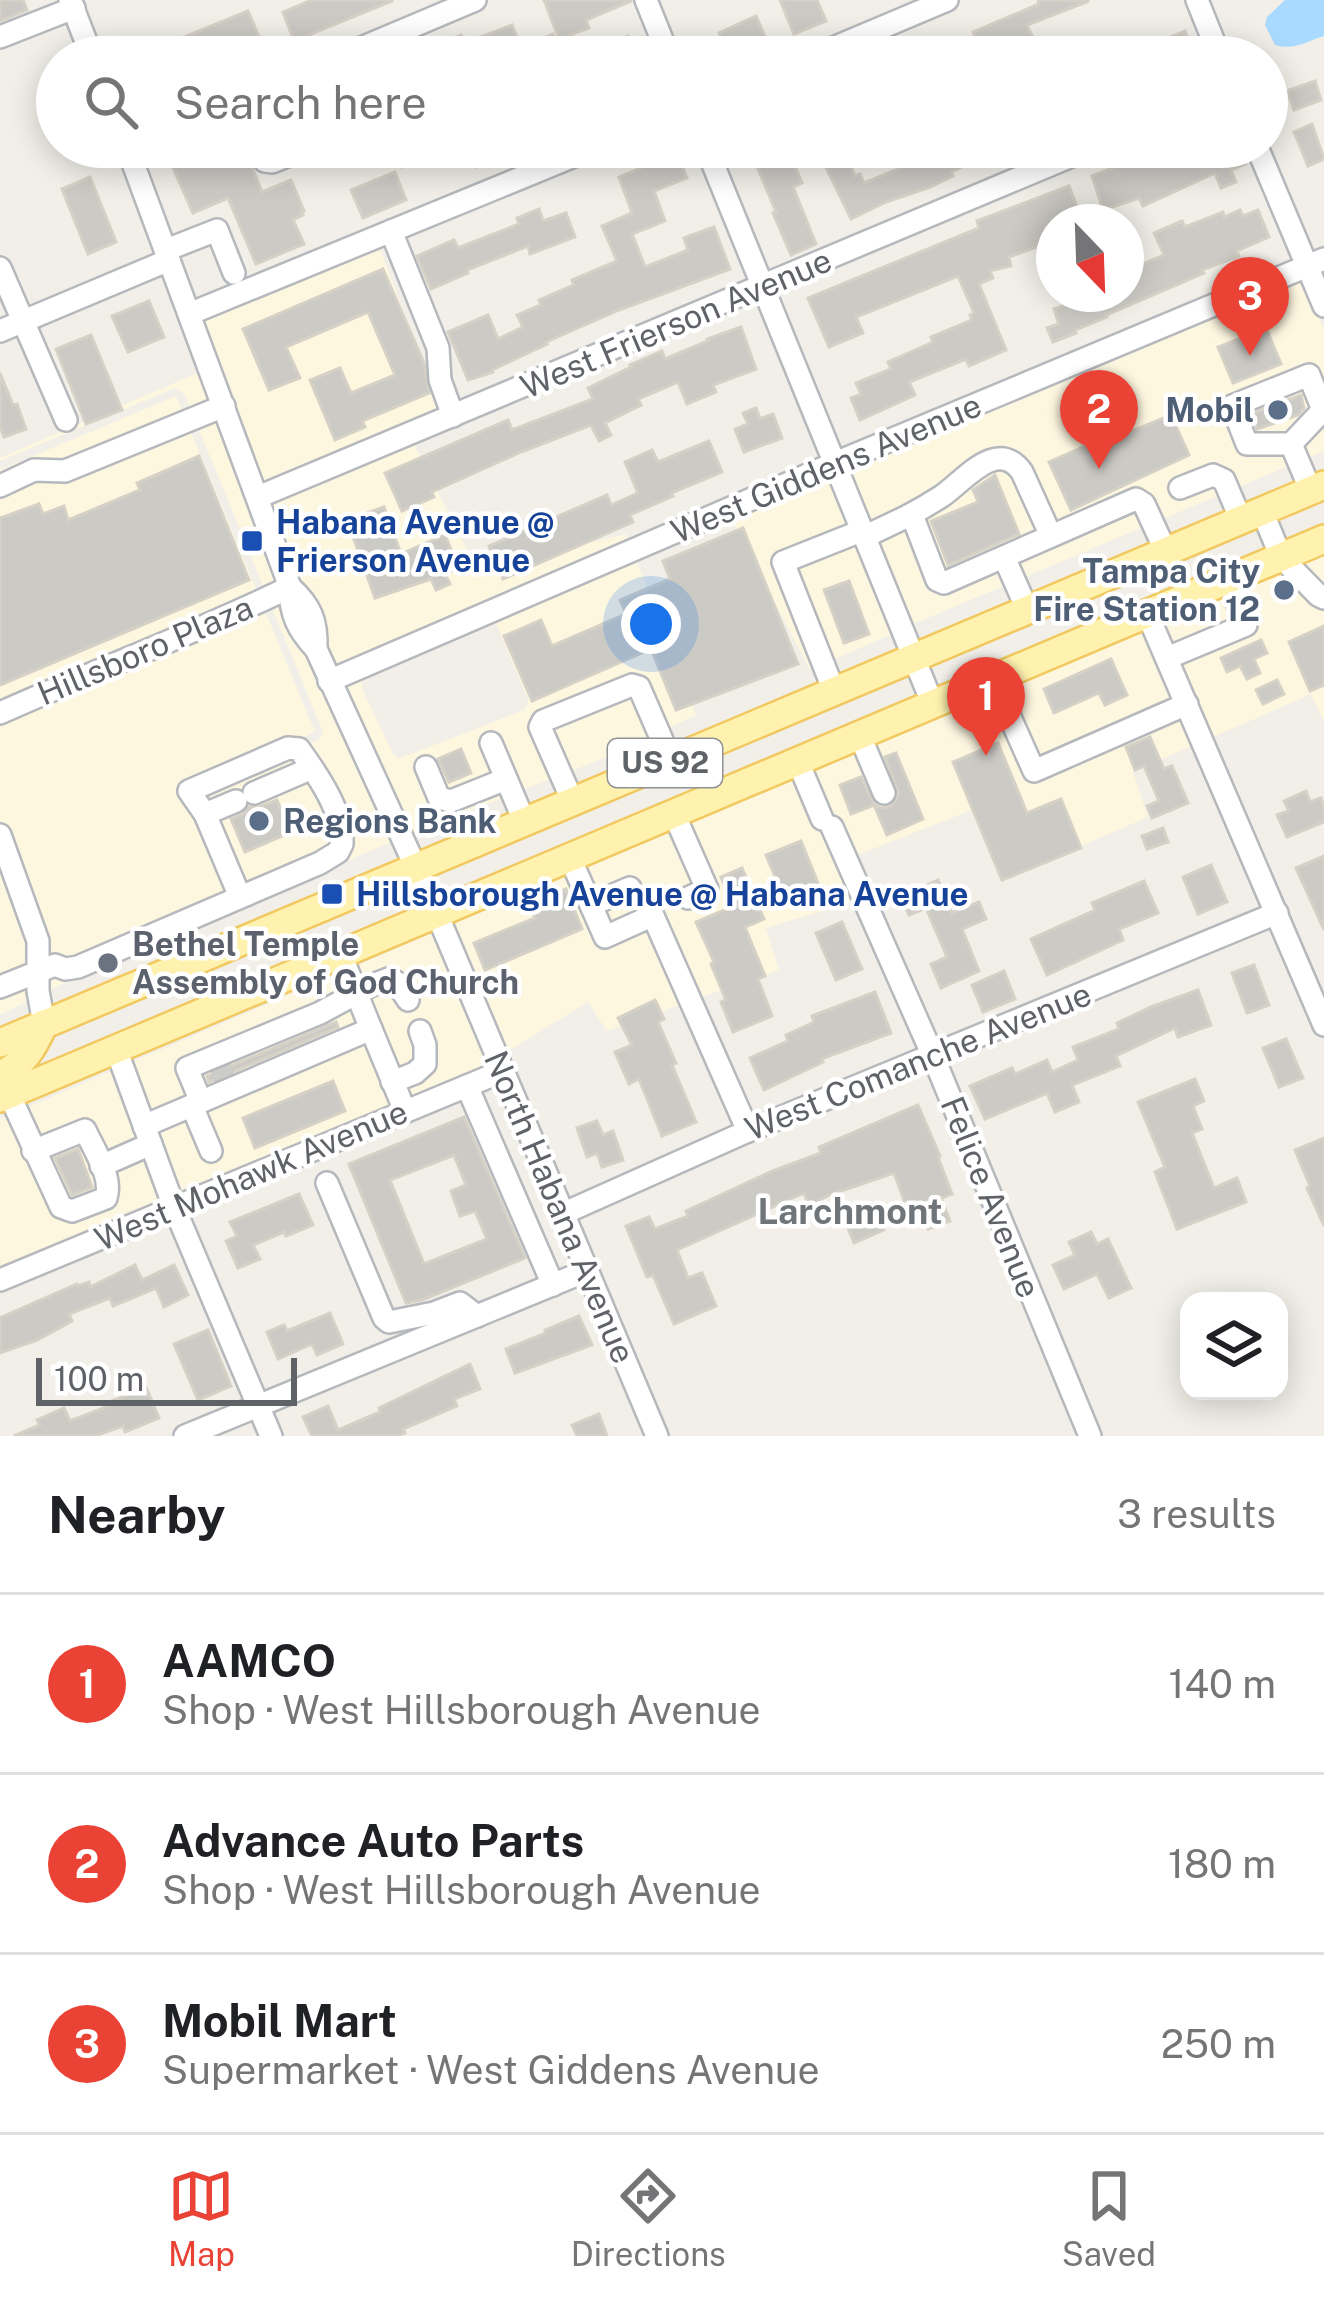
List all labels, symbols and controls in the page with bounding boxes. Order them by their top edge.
search box [36,36,1288,168]
icon: search [78,69,144,135]
text: Search here [174,76,427,129]
north arrow [1036,204,1144,312]
street label: West Frierson Avenue [515,240,837,406]
pin: 3 [1211,257,1289,356]
pin: 2 [1060,370,1138,469]
street label: West Giddens Avenue [665,385,987,551]
place label: Mobil [1165,391,1254,429]
marker: Mobil [1265,397,1291,423]
place label: Habana Avenue @ Frierson Avenue [276,503,554,579]
marker: Habana Avenue @ Frierson Avenue [239,528,265,554]
place label: Tampa City Fire Station 12 [1033,552,1260,628]
marker: Tampa City Fire Station 12 [1271,577,1297,603]
street label: Hillsboro Plaza [32,588,258,712]
your location [621,594,681,654]
pin: 1 [947,657,1025,756]
road number: US 92 [608,739,722,787]
place label: Regions Bank [283,802,497,840]
marker: Regions Bank [246,808,272,834]
place label: Hillsborough Avenue @ Habana Avenue [356,875,969,913]
marker: Hillsborough Avenue @ Habana Avenue [319,881,345,907]
place label: Bethel Temple Assembly of God Church [132,925,519,1001]
marker: Bethel Temple Assembly of God Church [95,950,121,976]
street label: West Comanche Avenue [740,974,1096,1148]
street label: North Habana Avenue [477,1045,643,1369]
street label: Felice Avenue [933,1091,1049,1303]
street label: West Mohawk Avenue [89,1092,413,1258]
district label: Larchmont [757,1190,943,1232]
map controls [1180,1292,1288,1400]
button: layers [1180,1292,1288,1400]
scale bar [36,1352,297,1405]
text: 100 m [54,1360,144,1398]
text: Nearby [48,1485,225,1544]
text: 3 results [1117,1491,1276,1537]
text: AAMCO [162,1634,336,1687]
text: 1 [79,1661,95,1707]
text: 140 m [1169,1661,1276,1707]
text: Shop · West Hillsborough Avenue [162,1687,761,1733]
text: Advance Auto Parts [162,1814,584,1867]
text: 2 [75,1841,99,1887]
text: 180 m [1168,1841,1276,1887]
text: Shop · West Hillsborough Avenue [162,1867,761,1913]
text: Mobil Mart [162,1994,397,2047]
text: 3 [74,2021,100,2067]
text: 250 m [1161,2021,1276,2067]
text: Supermarket · West Giddens Avenue [162,2047,820,2093]
tab: Map [168,2163,235,2273]
tab: Directions [571,2163,726,2273]
tab: Saved [1062,2163,1156,2273]

